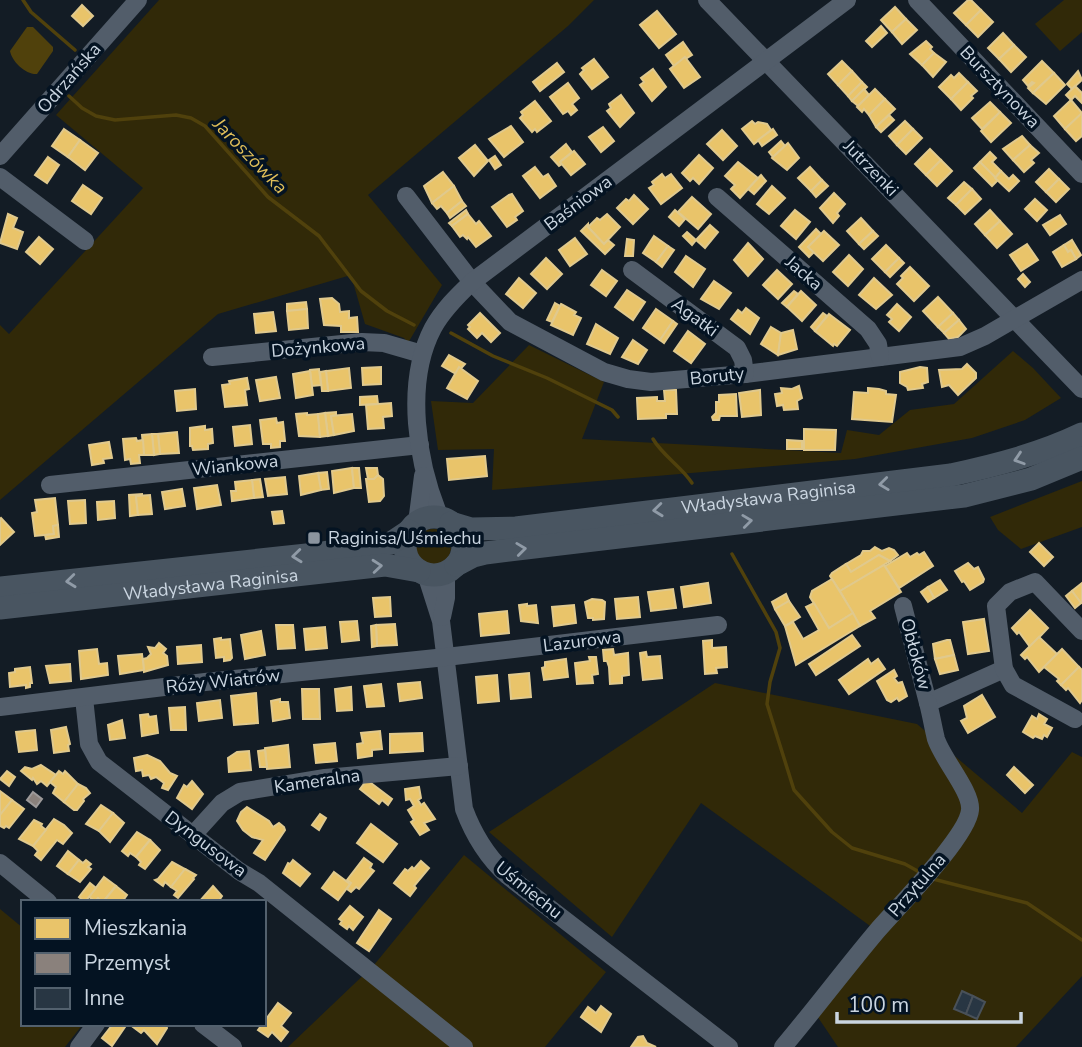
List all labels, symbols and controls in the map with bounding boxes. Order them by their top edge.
street label: Odrzańska [32,38,106,118]
street label: Bursztynowa [955,41,1045,133]
water label: Jaroszówka [206,111,293,200]
street label: Jutrzenki [837,134,904,201]
street label: Baśniowa [539,170,617,236]
street label: Jacka [779,249,828,296]
street label: Agatki [667,292,723,342]
street label: Dożynkowa [270,331,366,363]
street label: Boruty [689,361,746,391]
street label: Wiankowa [191,449,279,481]
one-way arrow [1013,451,1025,465]
street label: Władysława Raginisa [680,475,857,520]
one-way arrow [878,477,890,492]
one-way arrow [652,502,664,517]
one-way arrow [741,514,753,529]
place label: Raginisa/Uśmiechu [328,526,482,550]
marker: Raginisa/Uśmiechu [306,530,322,546]
one-way arrow [515,541,527,556]
one-way arrow [291,549,303,564]
one-way arrow [372,559,383,574]
street label: Władysława Raginisa [122,563,299,606]
one-way arrow [65,573,76,588]
street label: Obłoków [895,615,937,693]
street label: Lazurowa [542,624,622,658]
street label: Róży Wiatrów [165,663,281,699]
street label: Kameralna [272,763,362,799]
street label: Dyngusowa [160,805,252,883]
street label: Przytulna [883,848,951,922]
street label: Uśmiechu [491,856,567,924]
legend [21,900,266,1026]
text: Mieszkania [84,914,187,942]
text: Przemysł [84,949,171,977]
scale bar [837,981,1021,1025]
text: Inne [84,984,124,1012]
text: 100 m [848,991,909,1019]

